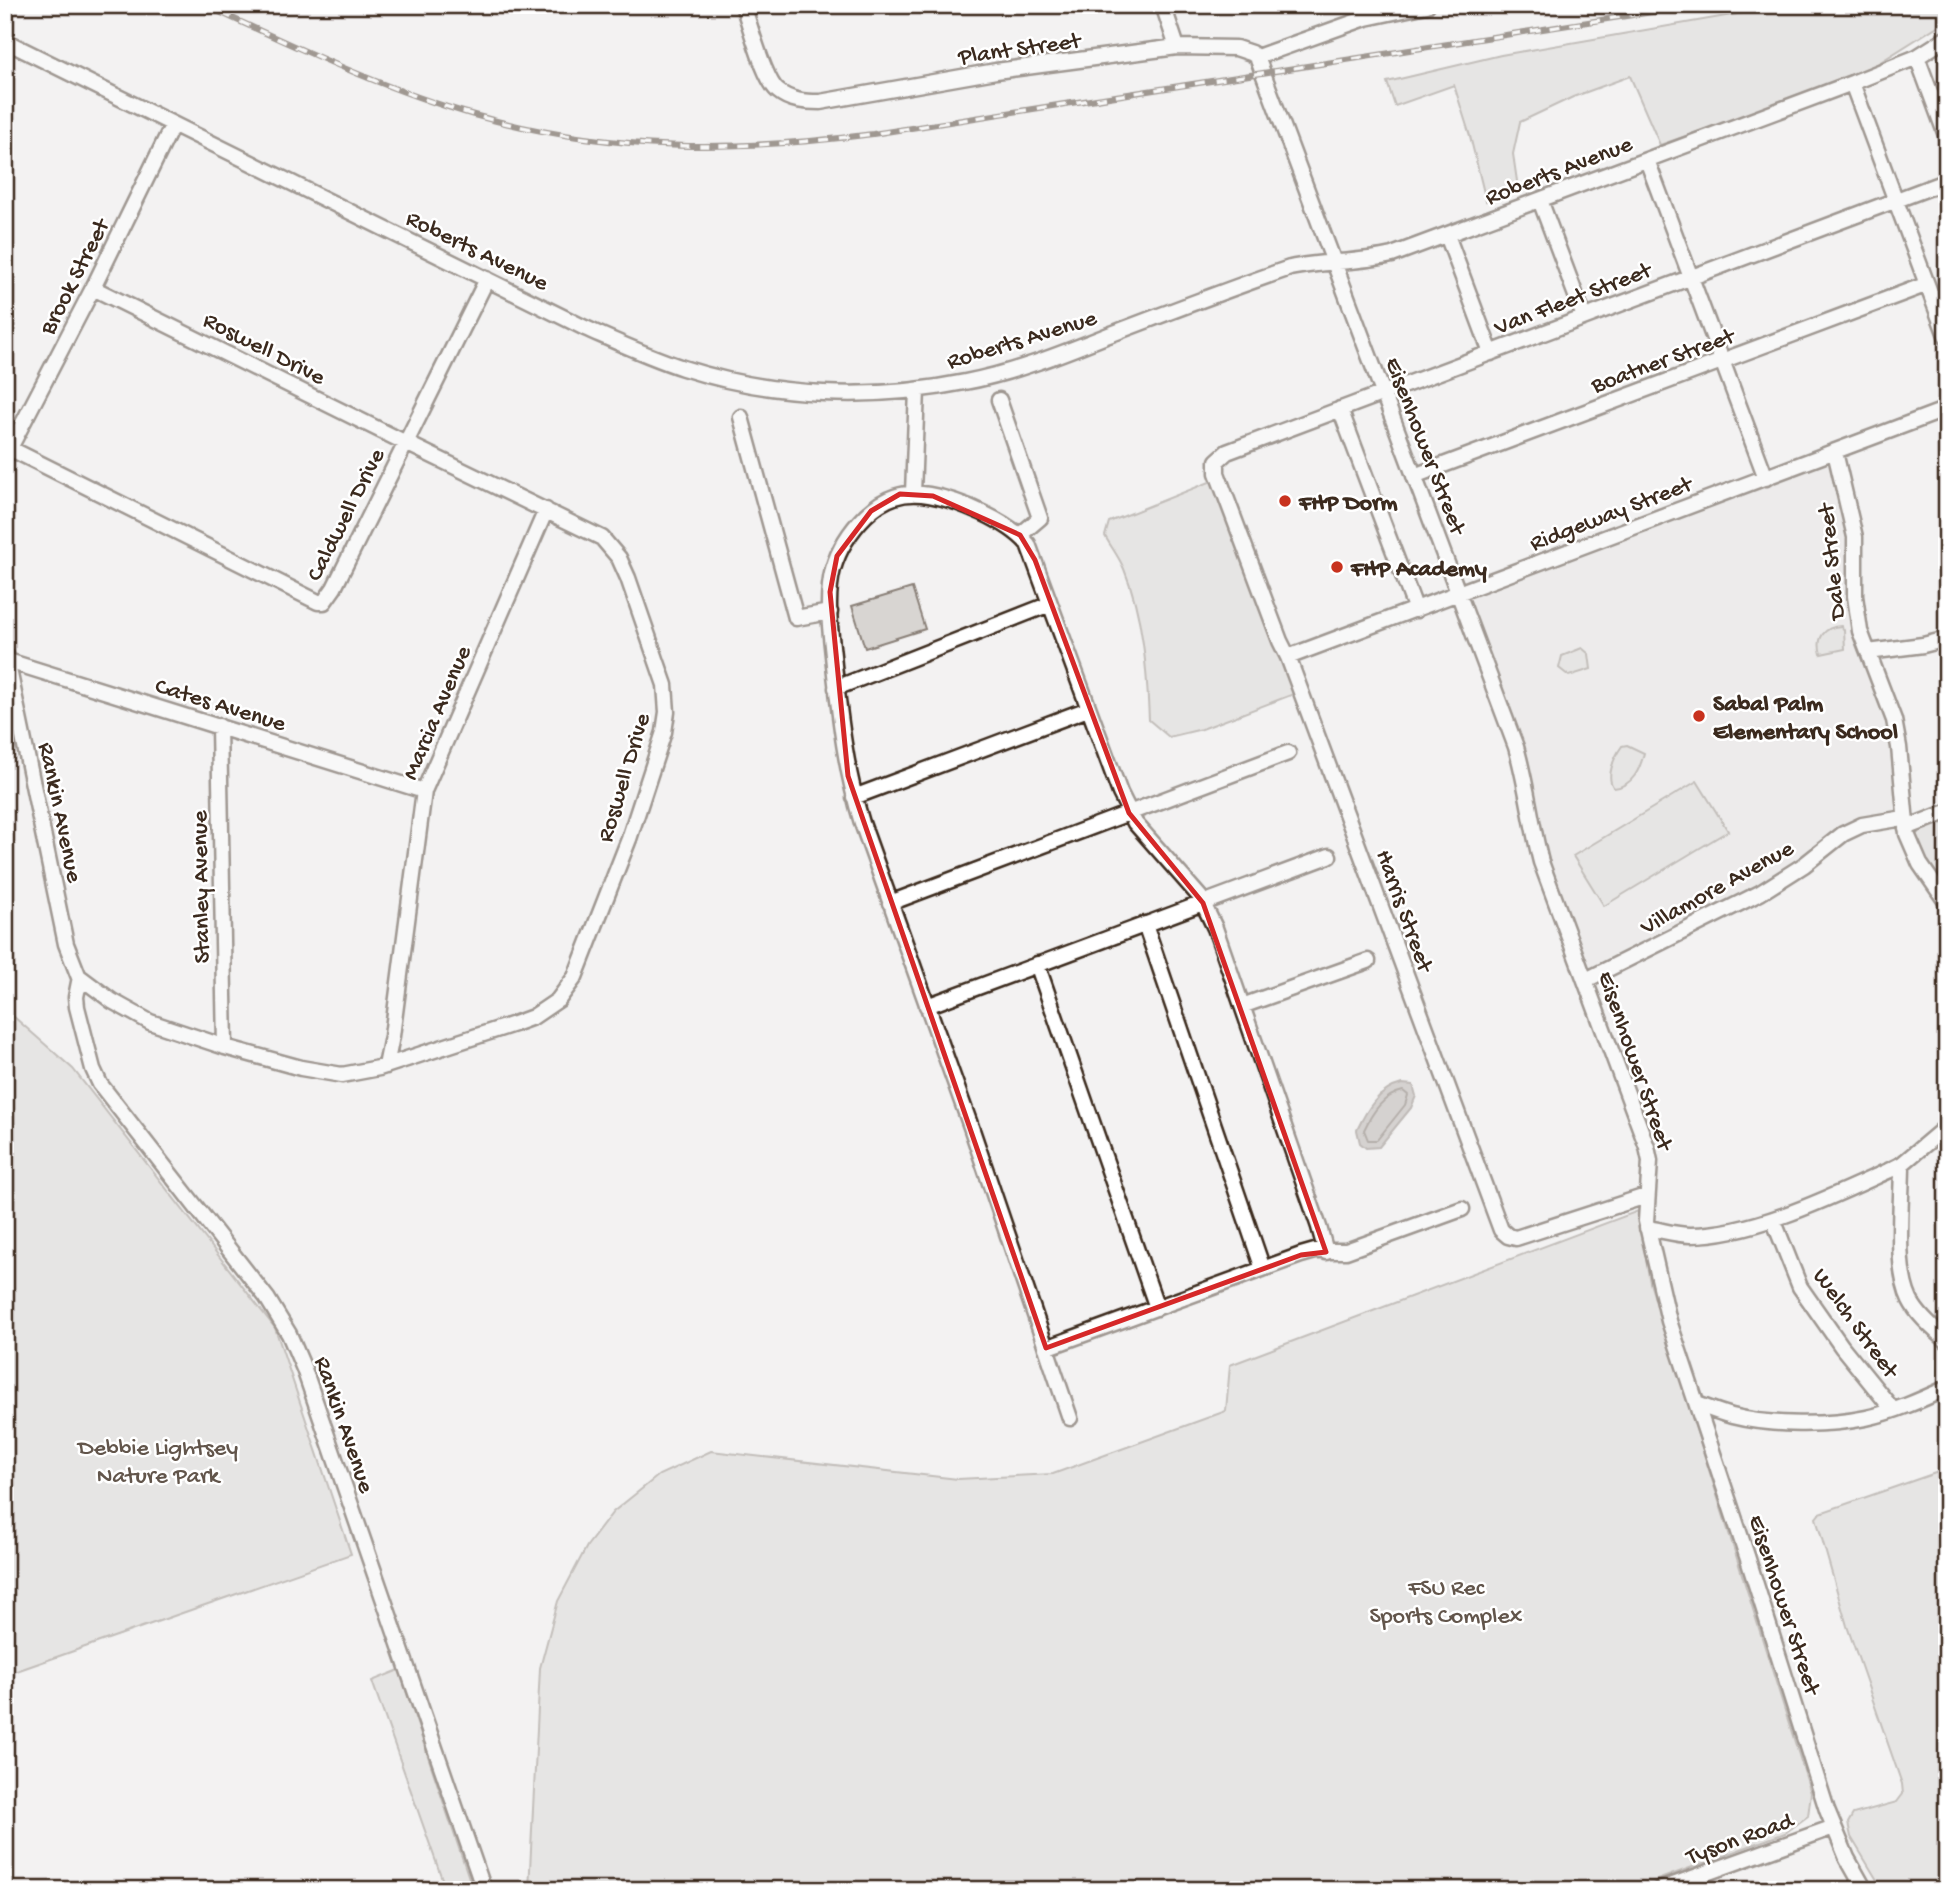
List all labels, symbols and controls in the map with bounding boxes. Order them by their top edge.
street label: Plant Street [956,27,1084,74]
street label: Roberts Avenue [1482,131,1637,214]
street label: Roberts Avenue [400,205,553,299]
street label: Brook Street [34,213,119,341]
street label: Van Fleet Street [1490,256,1658,344]
street label: Roberts Avenue [944,305,1101,378]
street label: Roswell Drive [197,307,330,394]
street label: Boatner Street [1587,322,1741,402]
street label: Eisenhower Street [1377,354,1472,541]
street label: Caldwell Drive [301,444,393,587]
street label: Ridgeway Street [1526,470,1698,559]
place label: FHP Dorm [1298,490,1398,519]
marker: FHP Dorm [1277,493,1293,509]
street label: Dale Street [1813,500,1854,623]
place label: FHP Academy [1350,556,1487,585]
marker: FHP Academy [1329,559,1345,575]
street label: Marcia Avenue [397,641,480,785]
street label: Cates Avenue [151,673,289,740]
place label: Sabal Palm Elementary School [1713,691,1898,748]
marker: Sabal Palm Elementary School [1691,708,1707,724]
street label: Roswell Drive [592,709,659,846]
street label: Rankin Avenue [30,740,88,886]
street label: Stanley Avenue [187,810,218,964]
street label: Villamore Avenue [1635,835,1800,944]
street label: Harris Street [1367,846,1439,978]
street label: Eisenhower Street [1589,968,1679,1156]
street label: Welch Street [1805,1263,1905,1386]
street label: Rankin Avenue [306,1353,380,1498]
park label: Debbie Lightsey Nature Park [76,1435,238,1492]
street label: Eisenhower Street [1740,1512,1826,1701]
park label: FSU Rec Sports Complex [1370,1575,1523,1632]
street label: Tyson Road [1681,1807,1800,1874]

